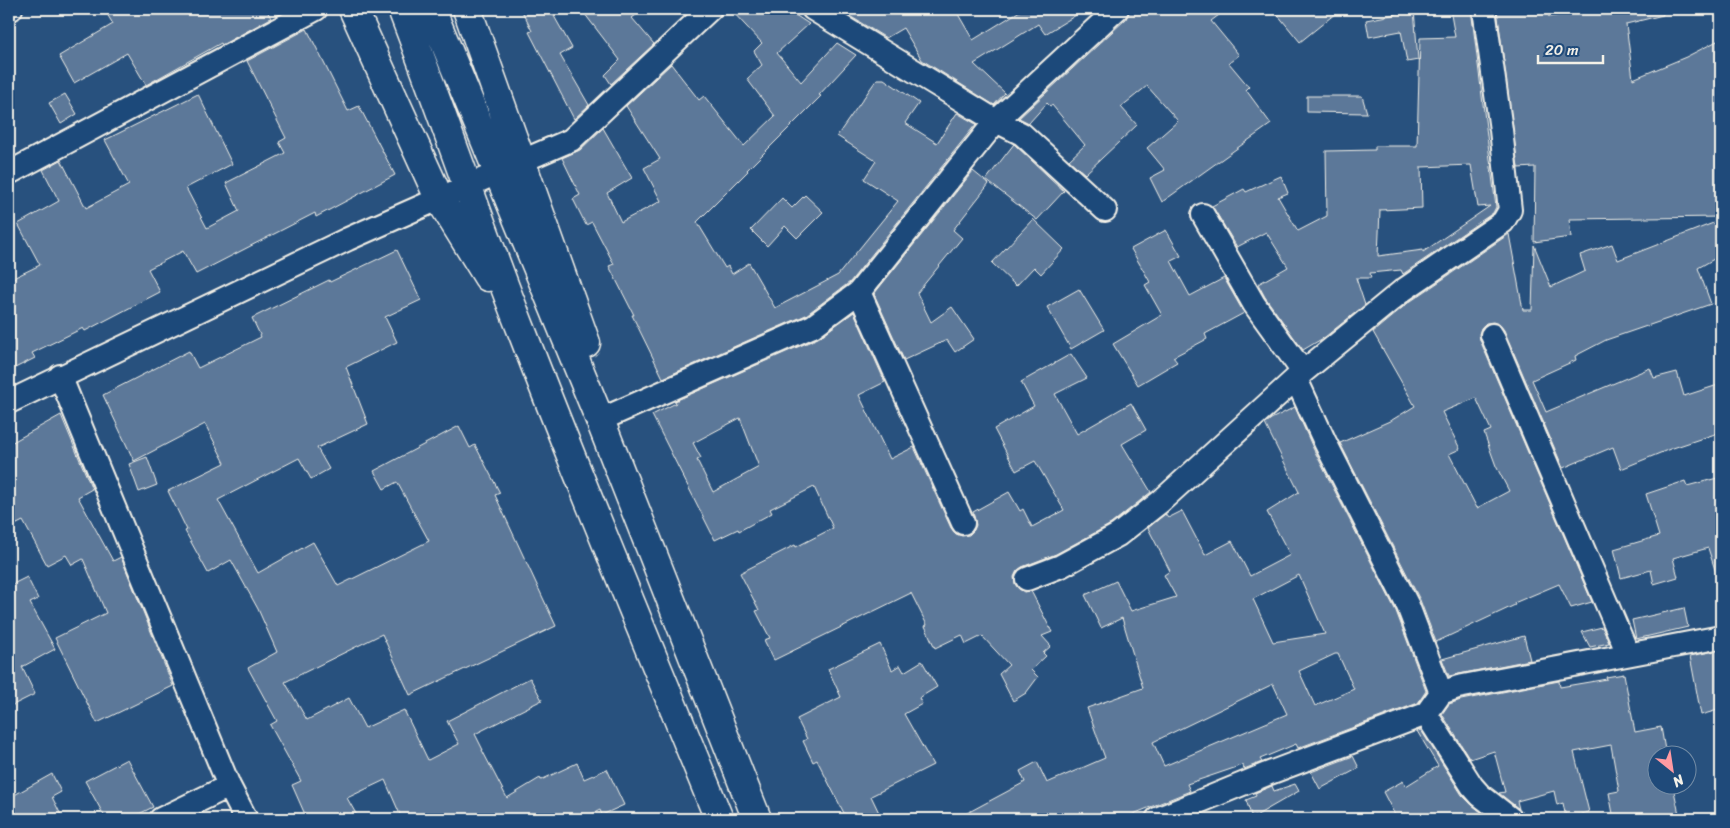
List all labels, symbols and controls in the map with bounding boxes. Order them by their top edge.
scale bar [1538,32,1602,64]
text: 20 m [1545,37,1579,63]
north arrow [1648,746,1698,796]
text: N [1668,767,1690,794]

